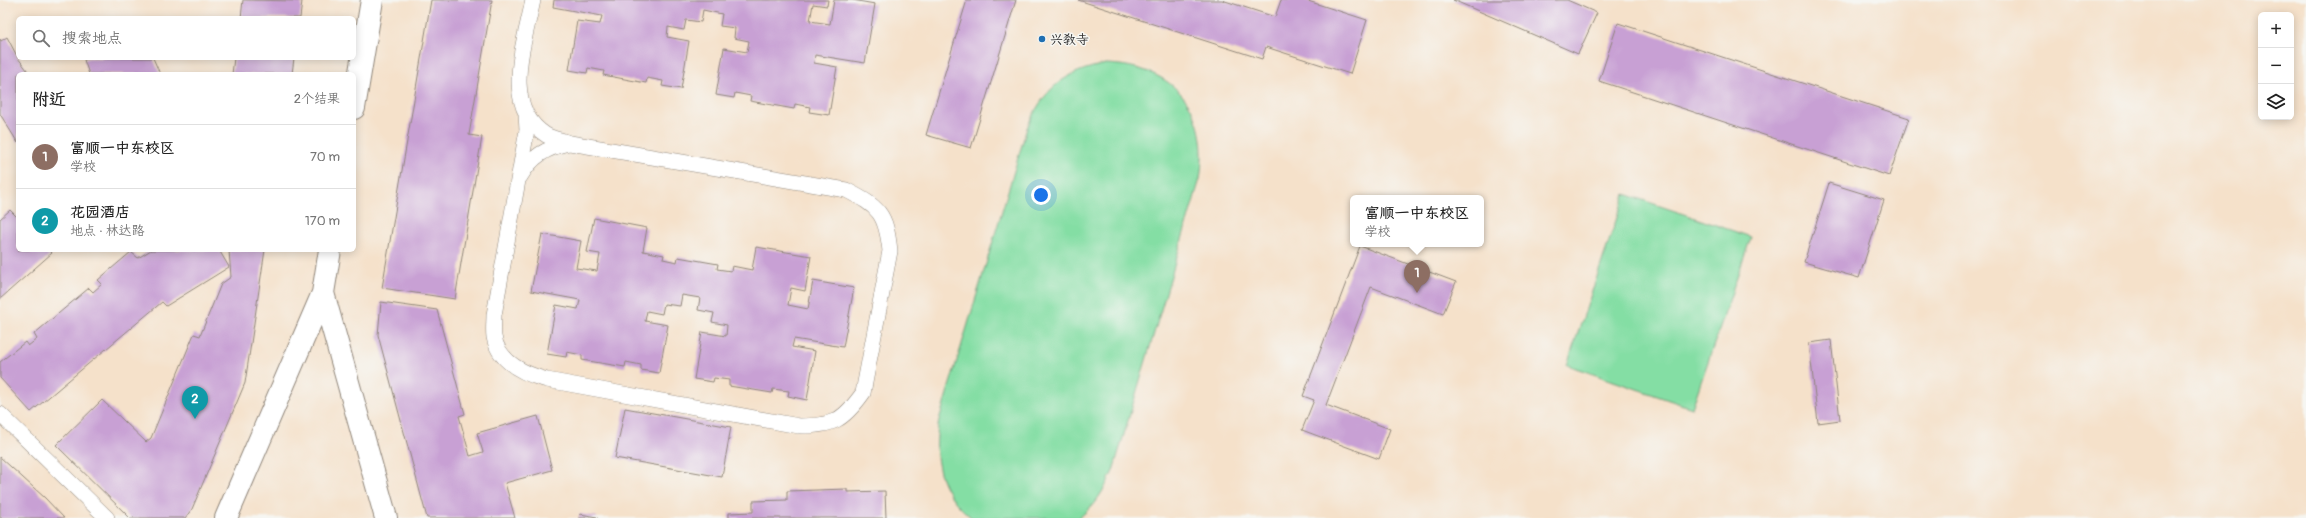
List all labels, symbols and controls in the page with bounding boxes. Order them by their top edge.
map controls [2258,12,2294,120]
button: + [2258,12,2294,48]
search box [16,16,356,60]
icon: search [30,27,52,49]
text: 搜索地点 [62,29,122,48]
place label: 兴教寺 [1050,32,1089,48]
marker: 兴教寺 [1037,34,1047,44]
button: − [2258,48,2294,84]
button: layers [2258,84,2294,120]
text: 附近 [32,89,66,110]
text: 2个结果 [294,91,340,107]
text: 富顺一中东校区 [70,139,175,158]
text: 1 [42,149,48,165]
text: 70 m [310,149,340,165]
text: 学校 [70,159,96,175]
your location [1031,185,1051,205]
popup [1350,195,1484,247]
text: 花园酒店 [70,203,130,222]
text: 富顺一中东校区 [1364,204,1470,223]
text: 2 [41,213,49,229]
text: 170 m [305,213,340,229]
text: 地点 · 林达路 [70,223,145,239]
text: 学校 [1364,224,1391,240]
pin: 1 [1404,260,1430,293]
pin: 2 [182,386,208,419]

